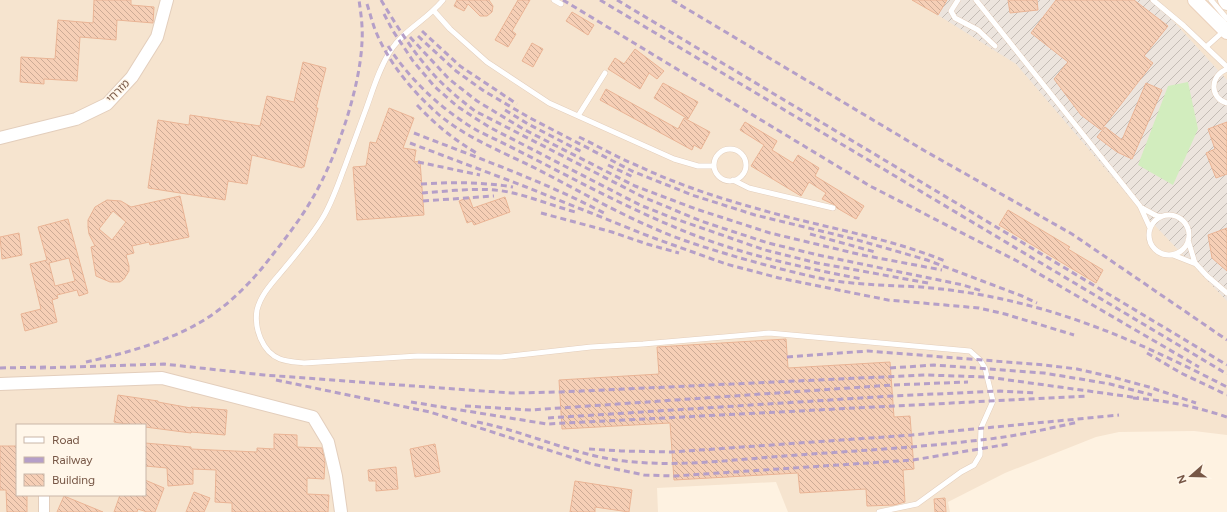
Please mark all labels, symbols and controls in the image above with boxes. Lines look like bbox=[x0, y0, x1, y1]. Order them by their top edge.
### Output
street label: מזרחי bbox=[104, 77, 132, 105]
legend bbox=[16, 424, 146, 496]
text: Road bbox=[52, 433, 80, 447]
text: Railway bbox=[52, 453, 93, 467]
north arrow bbox=[1171, 456, 1211, 496]
text: Building bbox=[52, 473, 95, 487]
text: N bbox=[1175, 473, 1190, 485]

